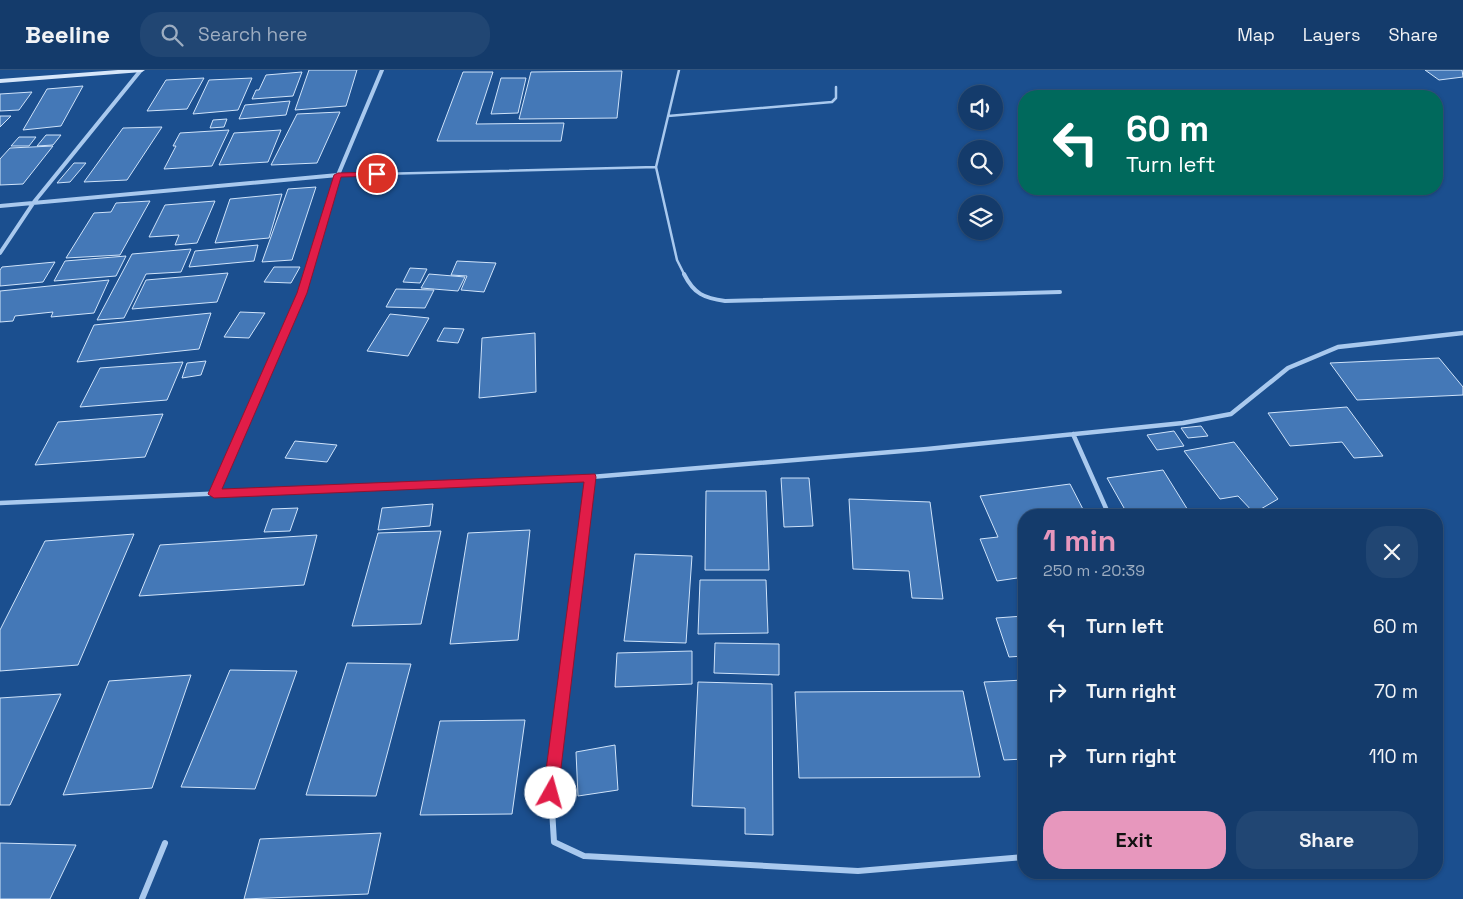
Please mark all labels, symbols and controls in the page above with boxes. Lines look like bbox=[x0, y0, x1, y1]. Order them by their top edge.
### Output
search box bbox=[140, 12, 490, 57]
text: Beeline bbox=[25, 19, 110, 50]
icon: search bbox=[158, 21, 186, 49]
text: Search here bbox=[198, 22, 308, 47]
text: Map bbox=[1237, 23, 1275, 46]
text: Layers bbox=[1303, 23, 1360, 46]
text: Share bbox=[1388, 23, 1438, 46]
map controls bbox=[958, 85, 1003, 240]
button: sound bbox=[958, 85, 1003, 130]
text: 60 m bbox=[1126, 107, 1209, 151]
icon: left bbox=[1043, 110, 1108, 175]
button: search bbox=[958, 140, 1003, 185]
text: Turn left bbox=[1126, 150, 1216, 178]
pin bbox=[356, 153, 398, 195]
icon: arrive bbox=[363, 160, 391, 188]
button: layers bbox=[958, 195, 1003, 240]
text: 1 min bbox=[1043, 521, 1116, 560]
button: close bbox=[1366, 526, 1418, 578]
text: 250 m · 20:39 bbox=[1043, 560, 1145, 581]
icon: left bbox=[1043, 613, 1071, 641]
text: Turn left bbox=[1086, 614, 1164, 639]
text: 60 m bbox=[1373, 614, 1418, 639]
icon: right bbox=[1043, 678, 1071, 706]
text: Turn right bbox=[1086, 679, 1176, 704]
text: 70 m bbox=[1374, 679, 1418, 704]
icon: right bbox=[1043, 743, 1071, 771]
text: Turn right bbox=[1086, 744, 1176, 769]
text: 110 m bbox=[1369, 744, 1418, 769]
position arrow bbox=[524, 766, 576, 818]
button: Exit bbox=[1043, 811, 1226, 869]
button: Share bbox=[1236, 811, 1418, 869]

